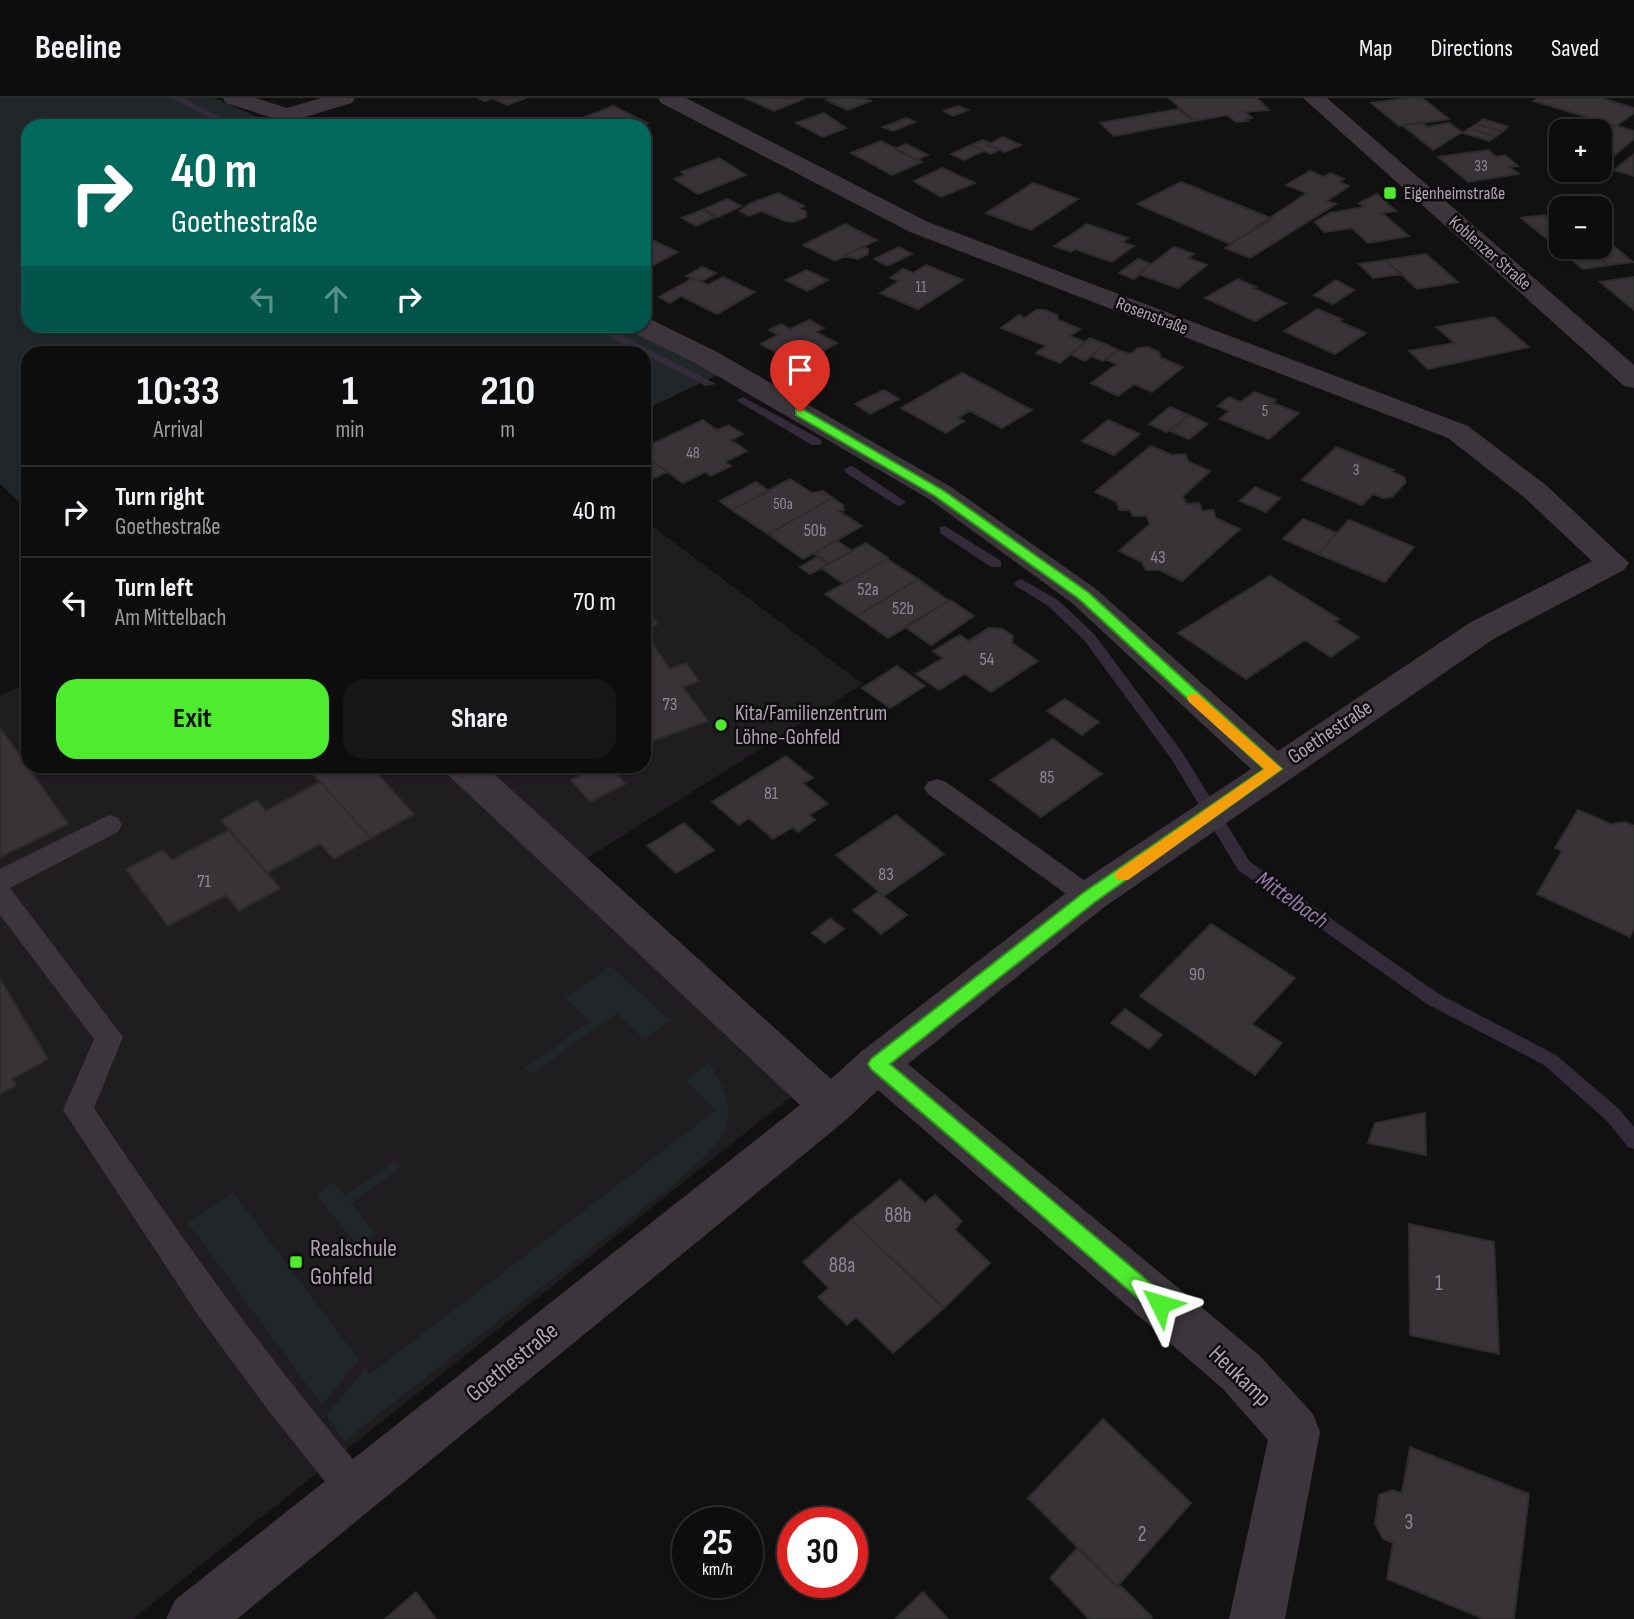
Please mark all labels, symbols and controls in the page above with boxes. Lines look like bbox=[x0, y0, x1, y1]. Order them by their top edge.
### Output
text: Beeline bbox=[35, 28, 122, 68]
text: Map bbox=[1359, 34, 1392, 63]
text: Directions bbox=[1430, 34, 1513, 63]
text: Saved bbox=[1551, 34, 1599, 63]
map controls bbox=[1549, 119, 1612, 259]
button: + bbox=[1549, 119, 1612, 182]
text: 40 m bbox=[171, 143, 257, 202]
icon: right bbox=[56, 147, 147, 238]
house number: 33 bbox=[1474, 157, 1488, 176]
place label: Eigenheimstraße bbox=[1404, 183, 1505, 204]
marker: Eigenheimstraße bbox=[1382, 185, 1398, 201]
button: − bbox=[1549, 196, 1612, 259]
text: Goethestraße bbox=[171, 203, 318, 242]
street label: Koblenzer Straße bbox=[1444, 212, 1536, 294]
house number: 11 bbox=[915, 278, 927, 297]
icon: left bbox=[244, 280, 282, 318]
icon: ahead bbox=[317, 280, 355, 318]
icon: right bbox=[390, 280, 428, 318]
street label: Rosenstraße bbox=[1113, 293, 1191, 339]
pin bbox=[770, 340, 830, 412]
icon: arrive bbox=[781, 351, 819, 389]
text: 10:33 bbox=[137, 366, 220, 417]
text: 1 bbox=[342, 366, 358, 417]
text: 210 bbox=[480, 366, 535, 417]
house number: 5 bbox=[1262, 402, 1268, 421]
text: Arrival bbox=[154, 416, 203, 444]
text: min bbox=[336, 416, 364, 444]
text: m bbox=[500, 416, 515, 444]
house number: 48 bbox=[686, 444, 700, 463]
house number: 3 bbox=[1353, 461, 1359, 480]
text: Turn right bbox=[115, 482, 204, 513]
icon: right bbox=[56, 493, 94, 531]
house number: 50a bbox=[773, 495, 793, 514]
text: 40 m bbox=[573, 496, 616, 527]
text: Goethestraße bbox=[115, 513, 221, 541]
house number: 50b bbox=[804, 520, 826, 541]
house number: 43 bbox=[1150, 547, 1166, 568]
text: Turn left bbox=[115, 573, 193, 604]
house number: 52a bbox=[857, 579, 879, 600]
icon: left bbox=[56, 584, 94, 622]
text: 70 m bbox=[573, 587, 616, 618]
house number: 52b bbox=[892, 598, 914, 619]
text: Am Mittelbach bbox=[115, 604, 226, 632]
house number: 54 bbox=[980, 649, 995, 670]
button: Exit bbox=[56, 679, 329, 759]
button: Share bbox=[343, 679, 616, 759]
house number: 73 bbox=[663, 694, 677, 715]
street label: Goethestraße bbox=[1283, 695, 1377, 769]
place label: Kita/Familienzentrum Löhne-Gohfeld bbox=[735, 701, 887, 750]
marker: Kita/Familienzentrum Löhne-Gohfeld bbox=[713, 717, 729, 733]
house number: 85 bbox=[1039, 767, 1055, 788]
house number: 81 bbox=[764, 783, 779, 804]
house number: 83 bbox=[878, 864, 894, 885]
water label: Mittelbach bbox=[1251, 865, 1334, 935]
house number: 71 bbox=[197, 871, 211, 892]
house number: 90 bbox=[1189, 964, 1205, 985]
house number: 88b bbox=[884, 1203, 912, 1228]
place label: Realschule Gohfeld bbox=[310, 1234, 397, 1291]
house number: 88a bbox=[829, 1253, 855, 1278]
marker: Realschule Gohfeld bbox=[288, 1254, 304, 1270]
position arrow bbox=[1123, 1267, 1197, 1341]
house number: 1 bbox=[1435, 1271, 1443, 1296]
street label: Goethestraße bbox=[460, 1316, 564, 1408]
street label: Heukamp bbox=[1203, 1339, 1277, 1413]
speed limit sign: 30 bbox=[777, 1507, 868, 1598]
house number: 3 bbox=[1405, 1510, 1413, 1535]
text: 25 bbox=[702, 1522, 733, 1565]
house number: 2 bbox=[1138, 1522, 1146, 1547]
text: km/h bbox=[702, 1559, 733, 1580]

